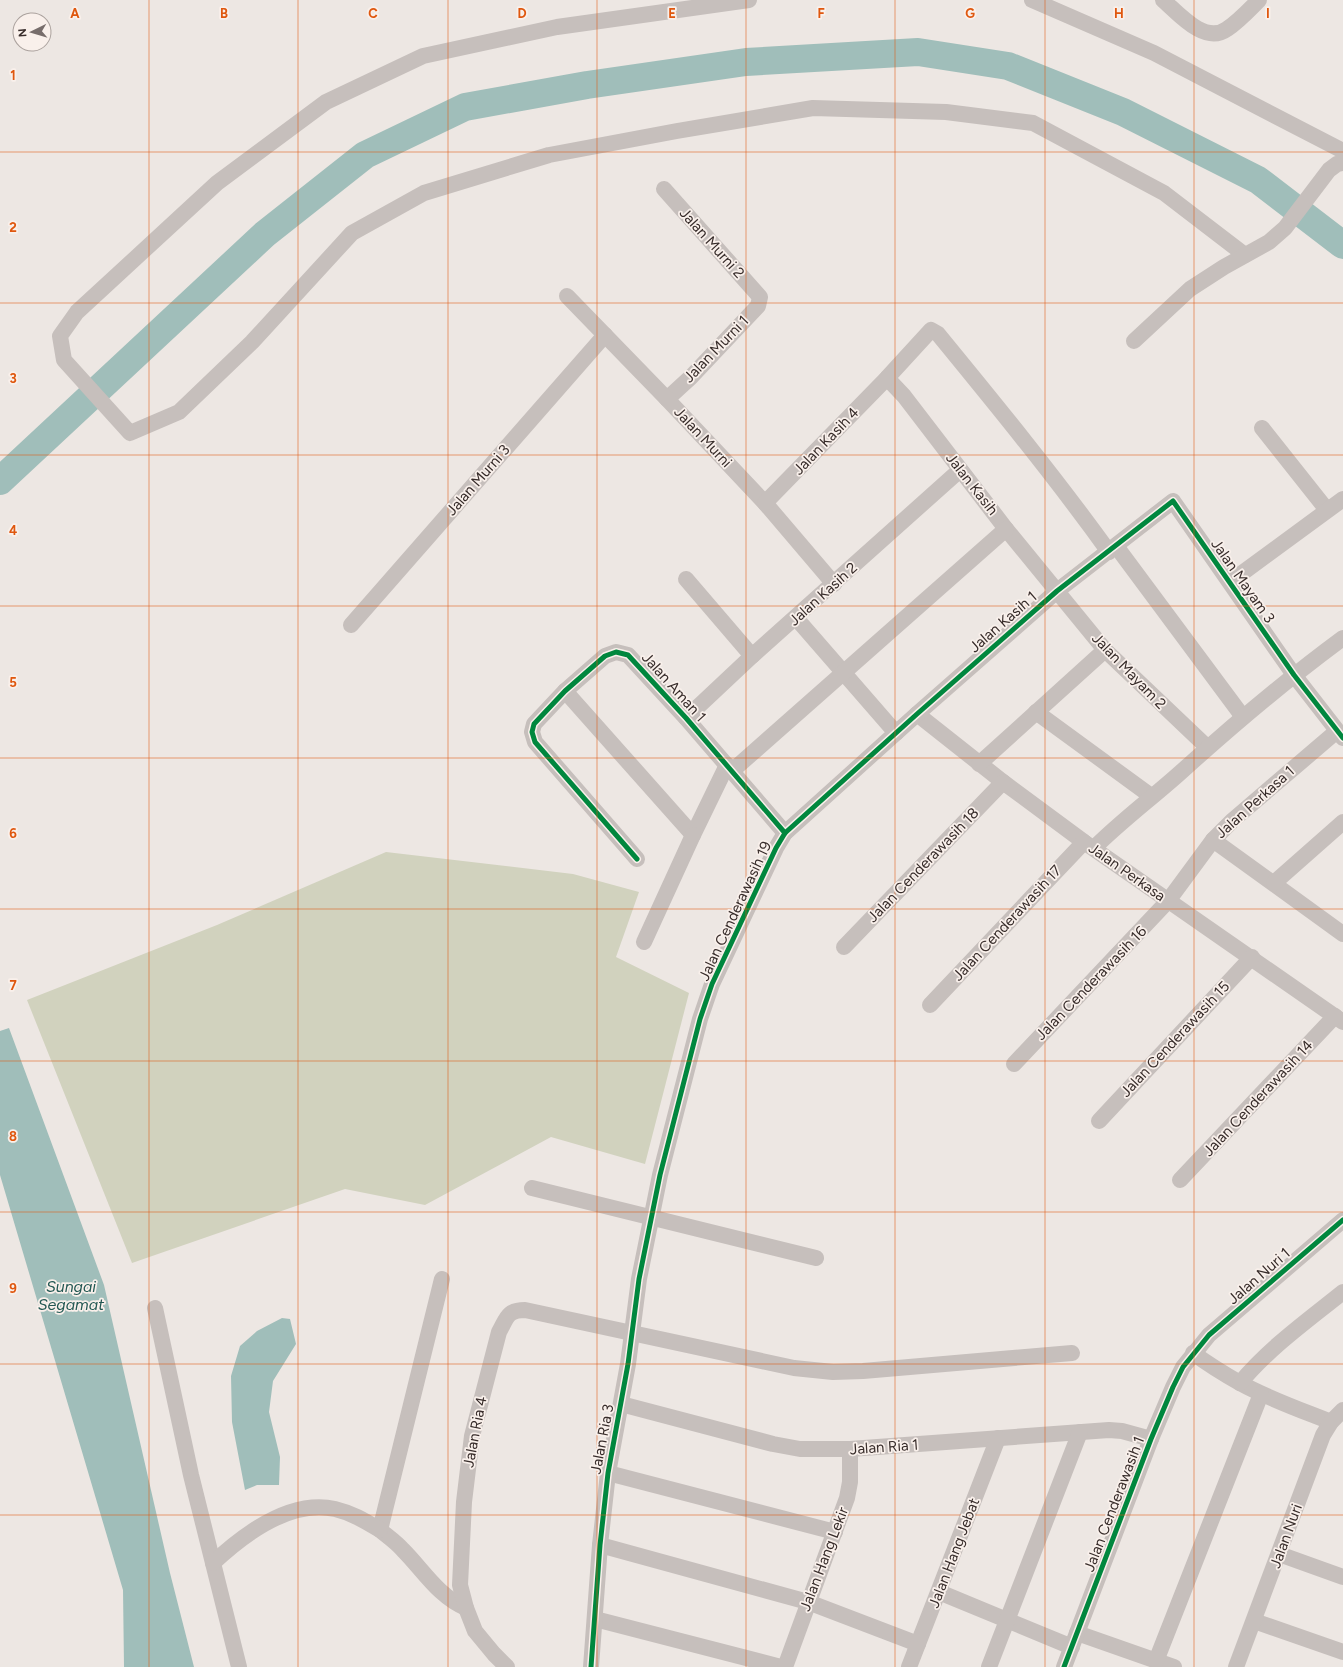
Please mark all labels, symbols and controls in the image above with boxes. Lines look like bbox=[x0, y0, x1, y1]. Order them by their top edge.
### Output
text: A bbox=[70, 6, 80, 21]
text: B bbox=[220, 6, 228, 21]
text: C bbox=[368, 6, 378, 21]
text: D bbox=[517, 6, 527, 21]
text: E bbox=[668, 6, 676, 21]
text: F bbox=[817, 6, 825, 21]
text: G bbox=[965, 6, 975, 21]
text: H bbox=[1114, 6, 1124, 21]
text: I bbox=[1266, 6, 1270, 21]
north arrow bbox=[12, 12, 52, 52]
text: N bbox=[16, 28, 29, 38]
text: 1 bbox=[10, 68, 16, 83]
street label: Jalan Murni 2 bbox=[676, 204, 748, 282]
text: 2 bbox=[9, 220, 17, 235]
street label: Jalan Murni 1 bbox=[680, 312, 752, 386]
text: 3 bbox=[9, 371, 17, 386]
street label: Jalan Murni bbox=[670, 403, 736, 471]
street label: Jalan Kasih 4 bbox=[789, 403, 863, 479]
street label: Jalan Murni 3 bbox=[442, 441, 514, 519]
street label: Jalan Kasih bbox=[942, 449, 1002, 519]
text: 4 bbox=[9, 523, 17, 538]
street label: Jalan Mayam 3 bbox=[1207, 535, 1279, 627]
street label: Jalan Kasih 2 bbox=[785, 559, 861, 629]
street label: Jalan Kasih 1 bbox=[965, 588, 1041, 656]
street label: Jalan Mayam 2 bbox=[1088, 629, 1170, 713]
street label: Jalan Aman 1 bbox=[638, 649, 710, 725]
text: 5 bbox=[9, 675, 17, 690]
street label: Jalan Perkasa 1 bbox=[1212, 762, 1298, 842]
street label: Jalan Cenderawasih 18 bbox=[864, 804, 982, 926]
text: 6 bbox=[9, 826, 17, 841]
street label: Jalan Cenderawasih 19 bbox=[695, 838, 775, 984]
street label: Jalan Perkasa bbox=[1085, 839, 1169, 905]
street label: Jalan Cenderawasih 17 bbox=[949, 861, 1065, 985]
street label: Jalan Cenderawasih 16 bbox=[1032, 922, 1151, 1044]
street label: Jalan Cenderawasih 15 bbox=[1117, 977, 1233, 1101]
text: 7 bbox=[9, 978, 17, 993]
street label: Jalan Cenderawasih 14 bbox=[1199, 1036, 1317, 1160]
text: 8 bbox=[9, 1129, 17, 1144]
street label: Jalan Nuri 1 bbox=[1224, 1244, 1294, 1308]
water label: Sungai Segamat bbox=[38, 1277, 105, 1314]
text: 9 bbox=[9, 1281, 17, 1296]
street label: Jalan Ria 4 bbox=[459, 1395, 491, 1469]
street label: Jalan Ria 3 bbox=[586, 1403, 618, 1475]
street label: Jalan Cenderawasih 1 bbox=[1080, 1434, 1148, 1574]
street label: Jalan Ria 1 bbox=[849, 1436, 919, 1458]
street label: Jalan Hang Jebat bbox=[925, 1495, 983, 1610]
street label: Jalan Nuri bbox=[1266, 1501, 1306, 1571]
street label: Jalan Hang Lekir bbox=[796, 1504, 852, 1614]

